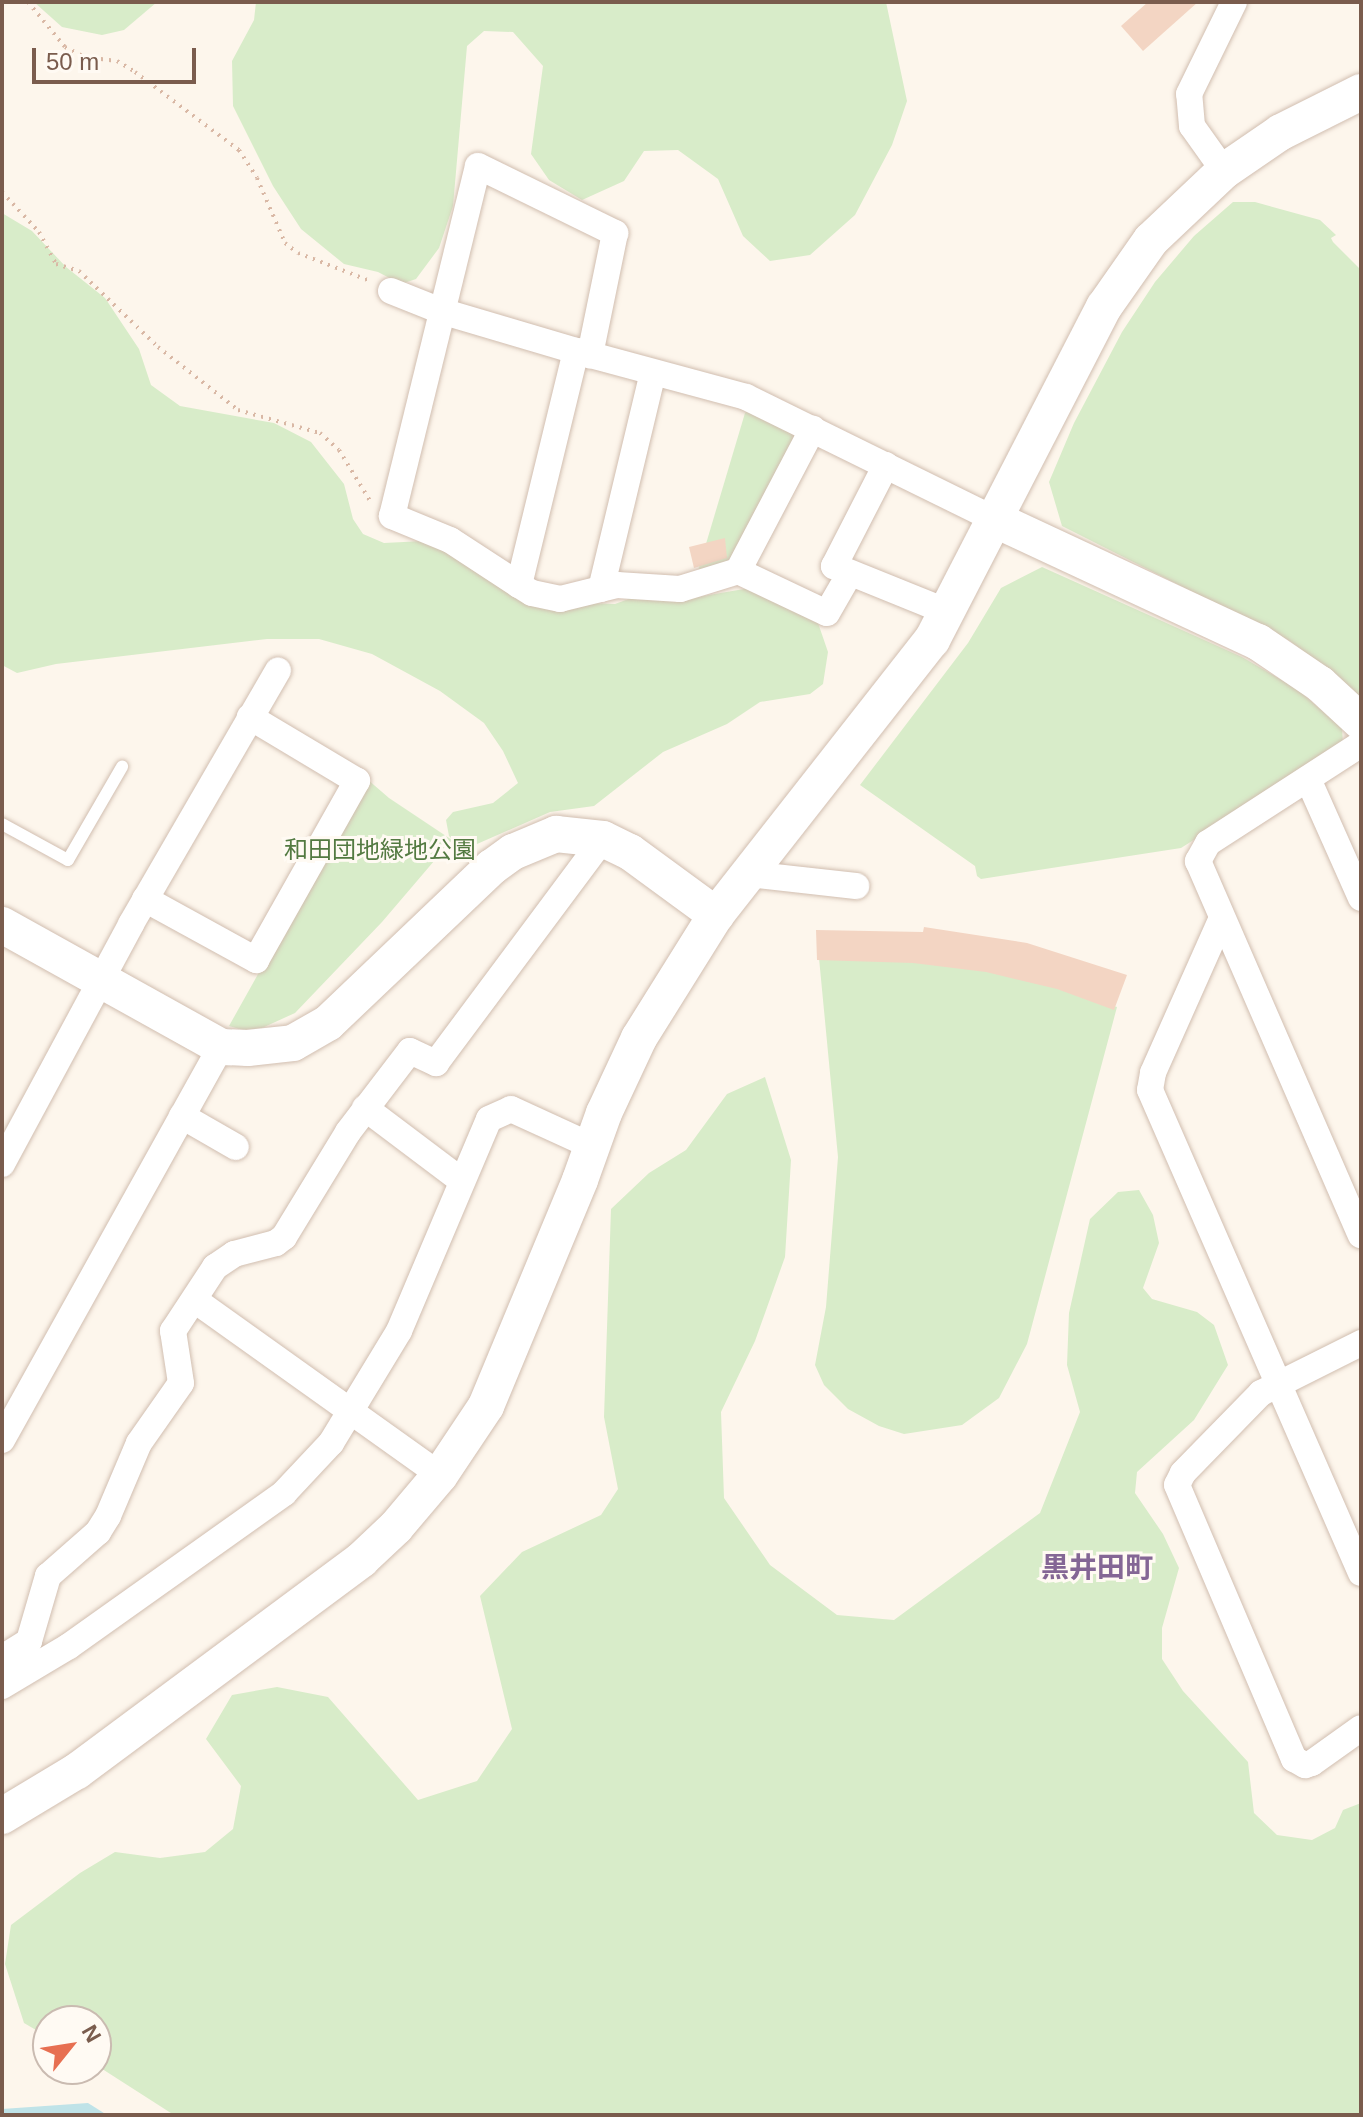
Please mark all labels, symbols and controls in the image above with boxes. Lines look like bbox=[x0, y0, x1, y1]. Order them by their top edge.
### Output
scale bar bbox=[36, 32, 200, 82]
text: 50 m bbox=[46, 48, 99, 75]
park label: 和田団地緑地公園 bbox=[284, 836, 476, 864]
district label: 黒井田町 bbox=[1041, 1551, 1153, 1585]
north arrow bbox=[32, 2005, 112, 2085]
text: N bbox=[77, 2021, 106, 2047]

